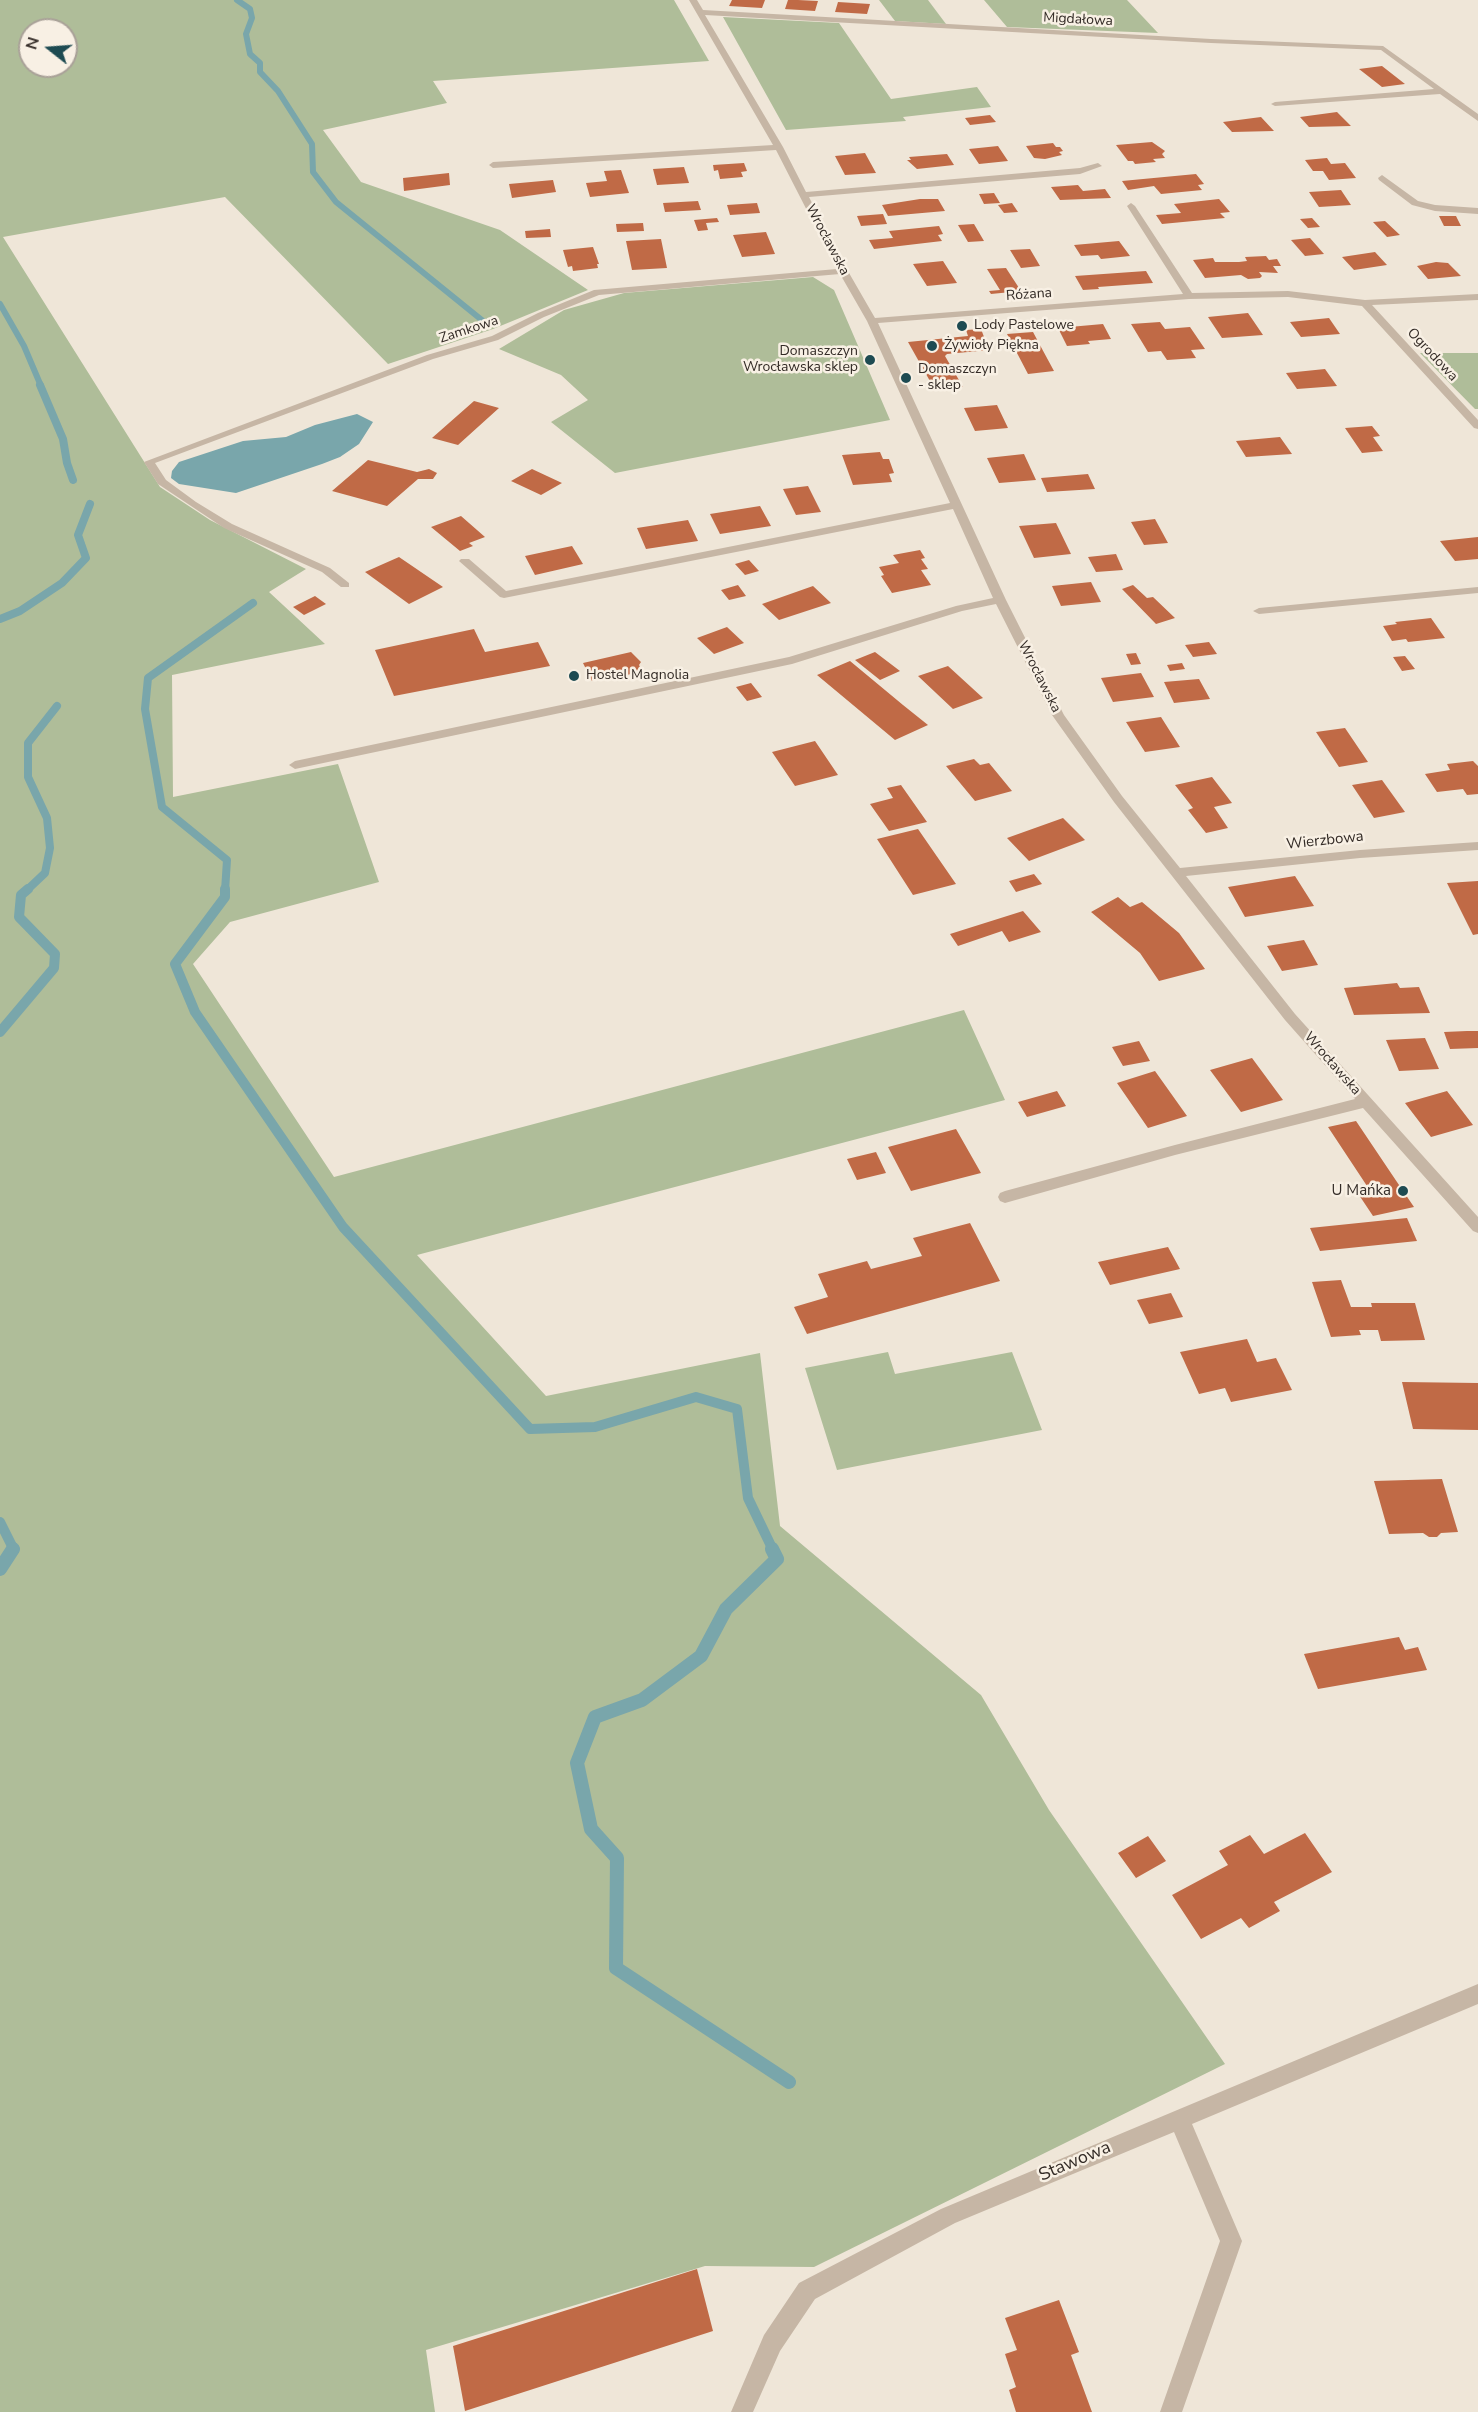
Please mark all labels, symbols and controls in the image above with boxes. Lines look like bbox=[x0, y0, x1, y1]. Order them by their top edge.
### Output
street label: Migdałowa bbox=[1043, 10, 1113, 30]
north arrow bbox=[18, 18, 78, 78]
text: N bbox=[20, 34, 45, 52]
street label: Wrocławska bbox=[801, 202, 853, 278]
street label: Różana bbox=[1005, 285, 1053, 305]
street label: Zamkowa bbox=[437, 313, 501, 347]
place label: Lody Pastelowe bbox=[974, 318, 1074, 334]
marker: Lody Pastelowe bbox=[955, 319, 969, 333]
street label: Ogrodowa bbox=[1403, 325, 1461, 385]
place label: Żywioły Piękna bbox=[944, 338, 1039, 354]
marker: Żywioły Piękna bbox=[925, 339, 939, 353]
place label: Domaszczyn Wrocławska sklep bbox=[743, 344, 858, 376]
marker: Domaszczyn Wrocławska sklep bbox=[863, 353, 877, 367]
place label: Domaszczyn - sklep bbox=[918, 362, 997, 394]
marker: Domaszczyn - sklep bbox=[899, 371, 913, 385]
street label: Wrocławska bbox=[1014, 638, 1064, 716]
place label: Hostel Magnolia bbox=[586, 668, 689, 684]
marker: Hostel Magnolia bbox=[567, 669, 581, 683]
street label: Wierzbowa bbox=[1285, 828, 1365, 854]
street label: Wrocławska bbox=[1300, 1029, 1364, 1099]
place label: U Mańka bbox=[1332, 1182, 1391, 1200]
marker: U Mańka bbox=[1396, 1184, 1410, 1198]
street label: Stawowa bbox=[1036, 2137, 1114, 2187]

